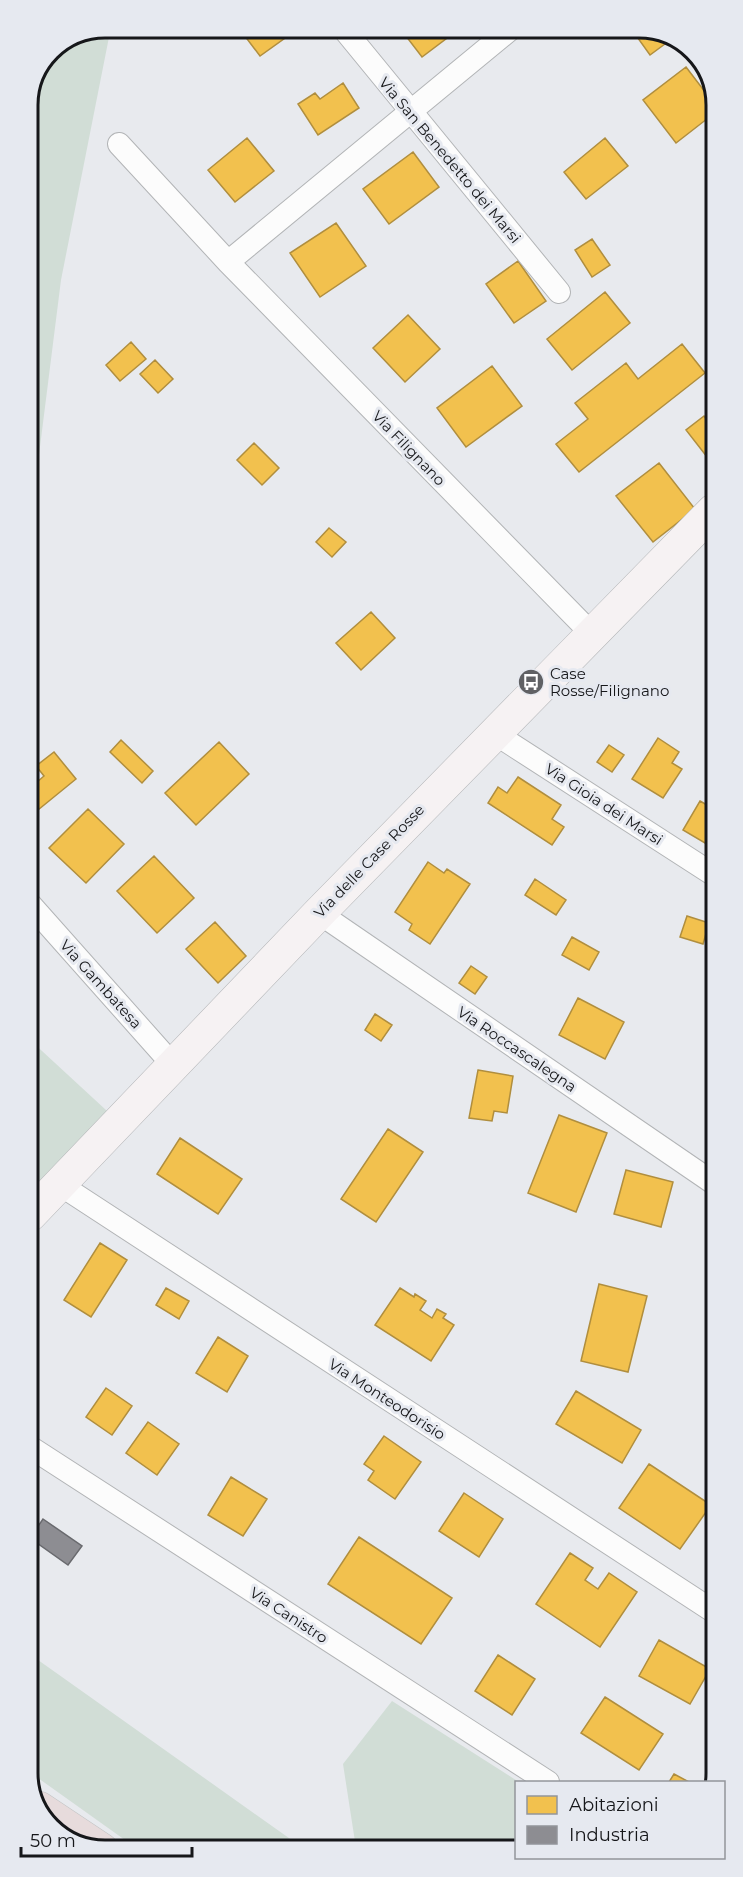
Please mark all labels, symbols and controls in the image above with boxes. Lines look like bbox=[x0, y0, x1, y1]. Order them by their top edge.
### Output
street label: Via San Benedetto dei Marsi bbox=[375, 73, 525, 247]
street label: Via Filignano bbox=[368, 406, 450, 490]
place label: Case Rosse/Filignano bbox=[550, 664, 669, 700]
bus stop icon: Case Rosse/Filignano bbox=[516, 667, 546, 697]
street label: Via Gioia dei Marsi bbox=[542, 759, 666, 849]
street label: Via delle Case Rosse bbox=[310, 800, 428, 922]
street label: Via Gambatesa bbox=[56, 936, 146, 1032]
street label: Via Roccascalegna bbox=[454, 1002, 580, 1096]
street label: Via Monteodorisio bbox=[325, 1354, 449, 1444]
street label: Via Canistro bbox=[246, 1583, 332, 1647]
legend bbox=[515, 1781, 725, 1859]
text: Abitazioni bbox=[569, 1794, 659, 1816]
scale bar bbox=[21, 1820, 192, 1858]
text: Industria bbox=[569, 1824, 650, 1846]
text: 50 m bbox=[30, 1830, 76, 1852]

